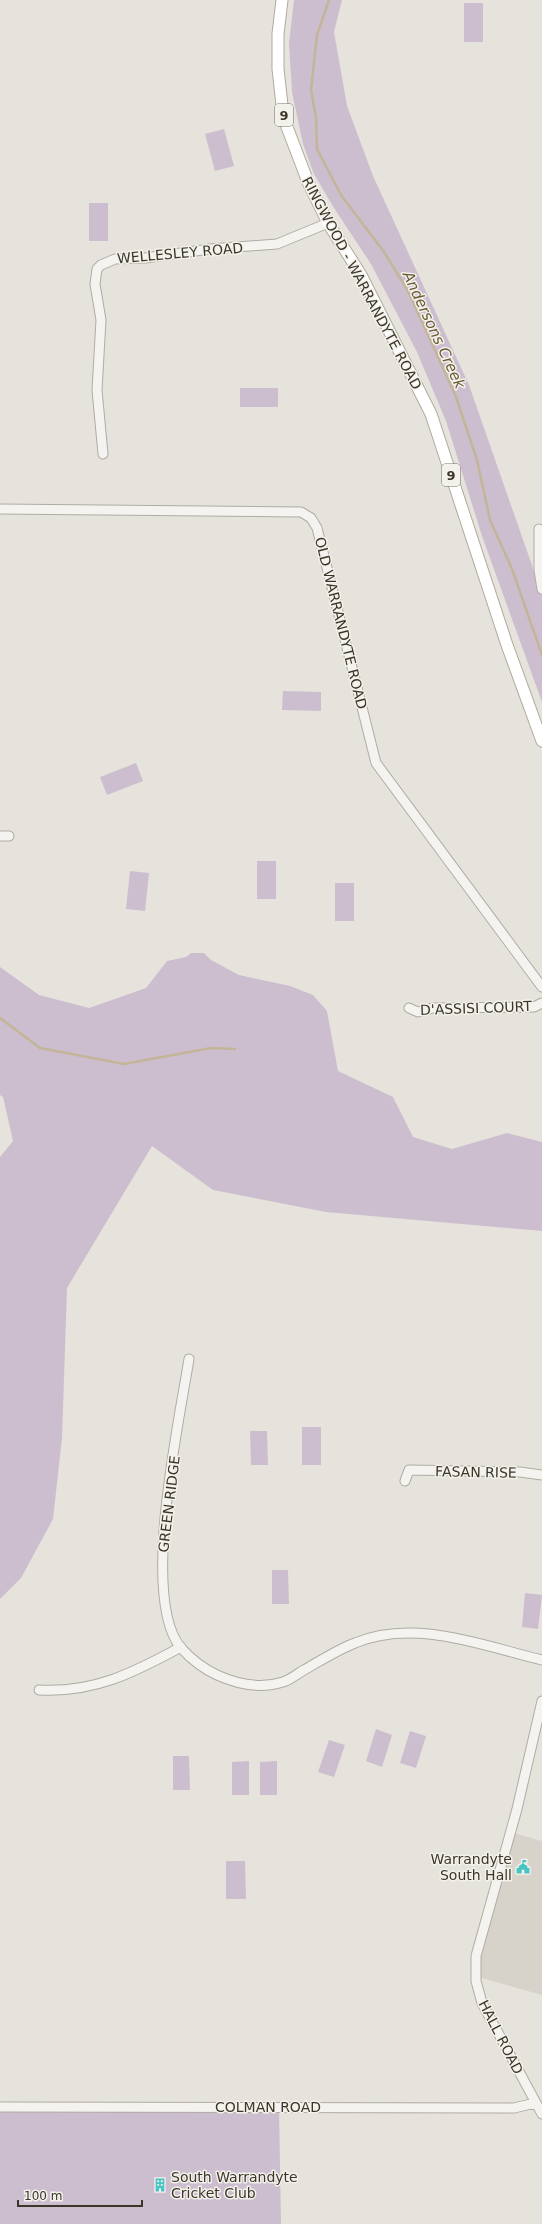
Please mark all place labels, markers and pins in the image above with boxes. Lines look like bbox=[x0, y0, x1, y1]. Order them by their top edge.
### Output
place label: Warrandyte South Hall bbox=[430, 1851, 512, 1883]
public building icon: Warrandyte South Hall bbox=[515, 1859, 531, 1875]
place label: South Warrandyte Cricket Club bbox=[171, 2169, 298, 2201]
building icon: South Warrandyte Cricket Club bbox=[152, 2177, 168, 2193]

